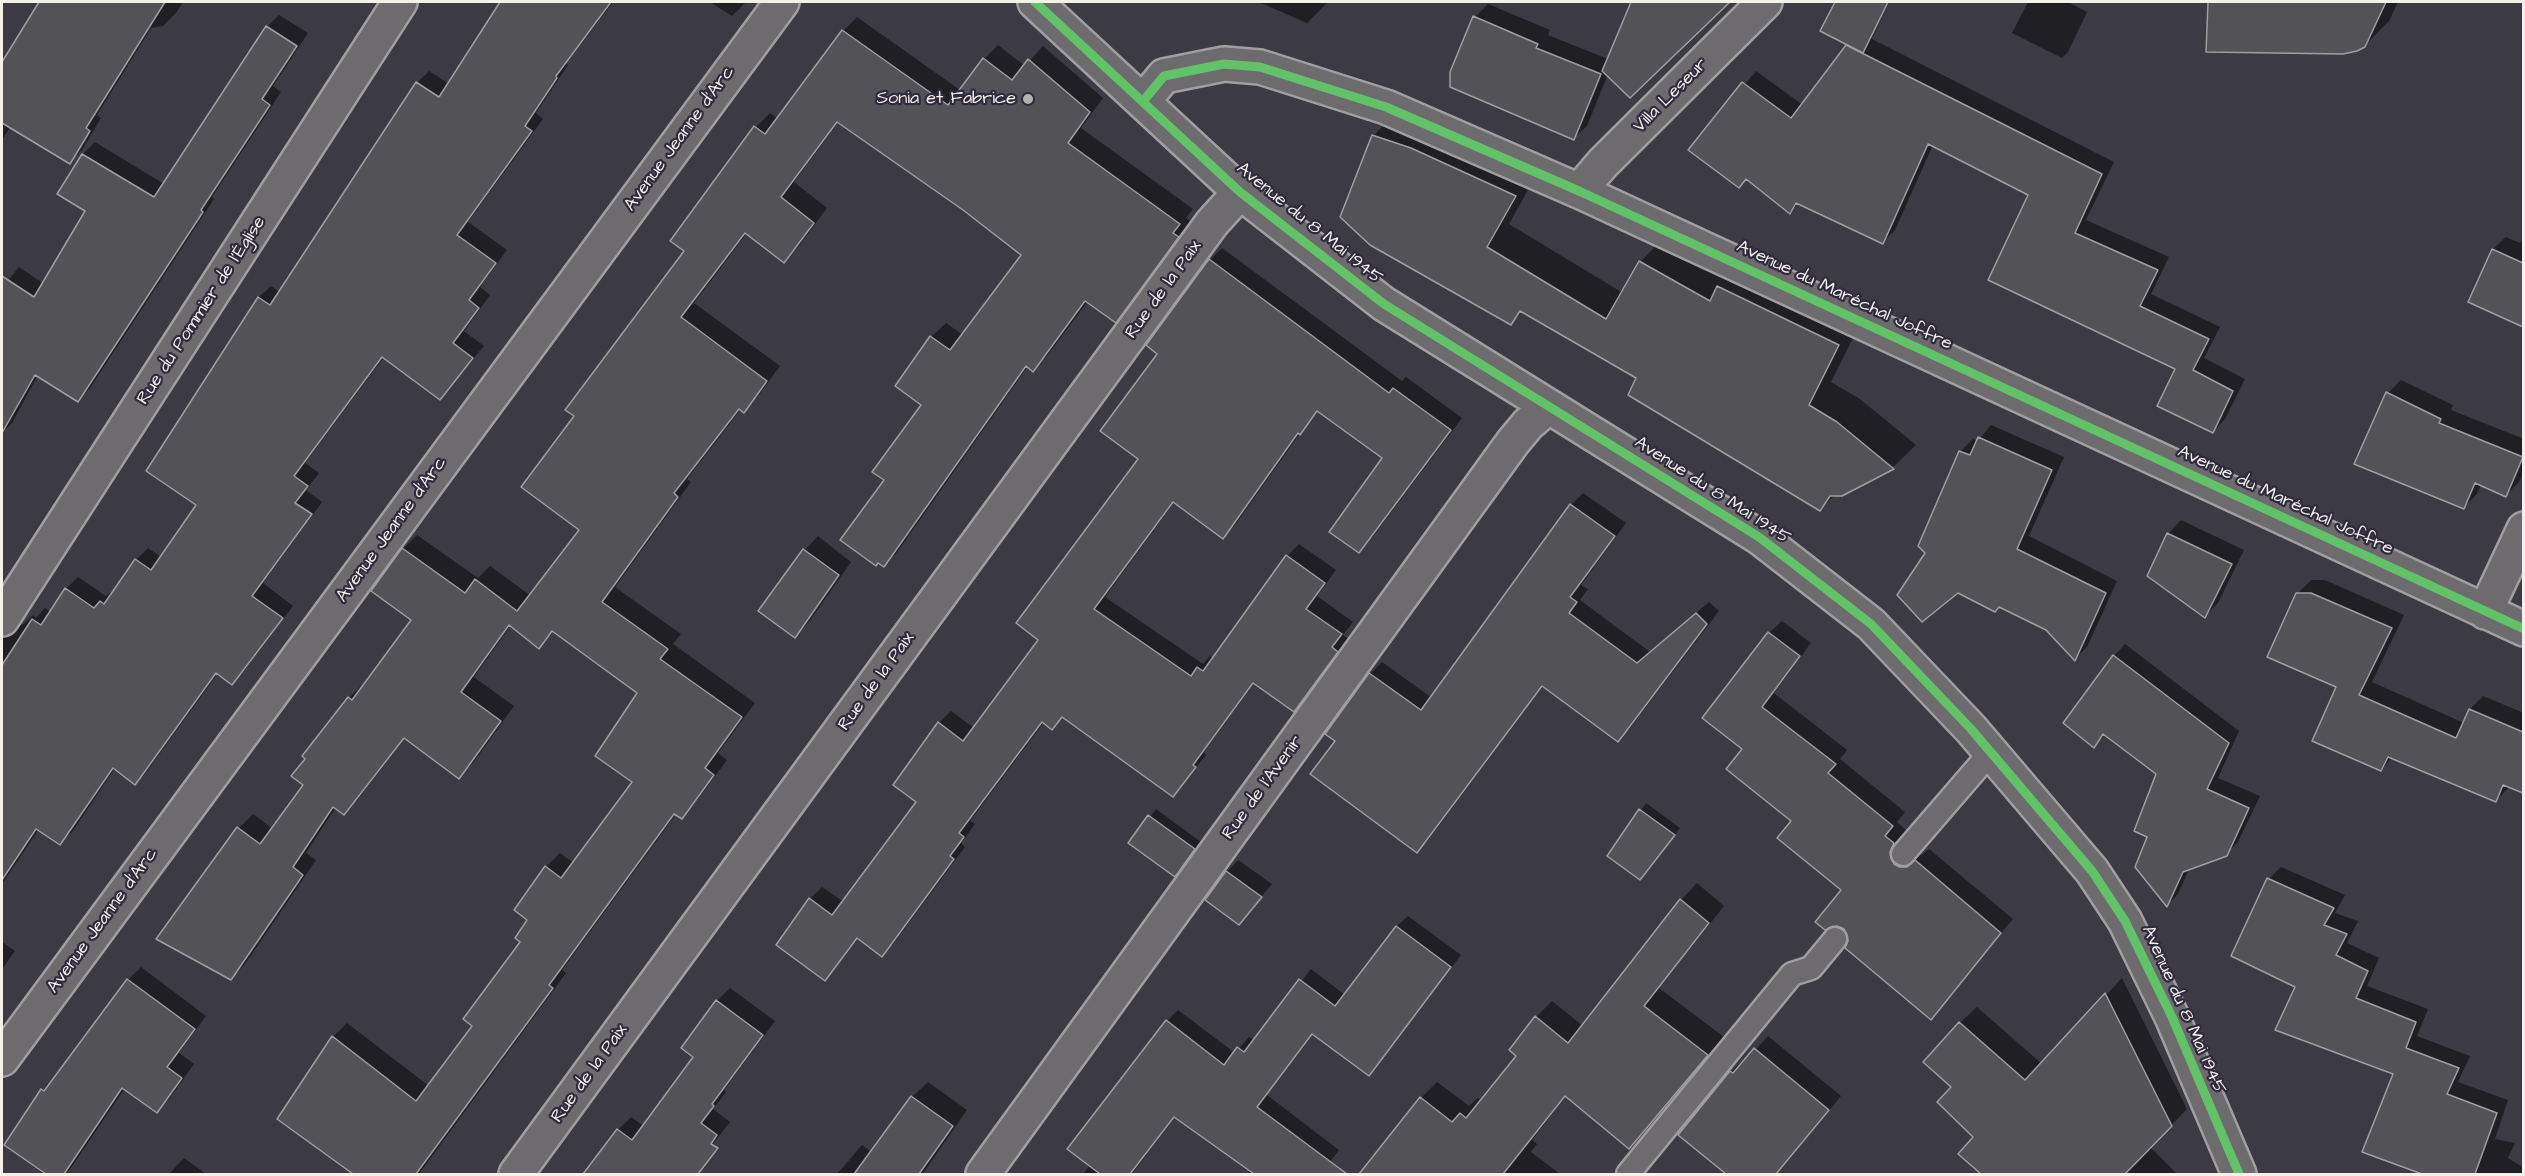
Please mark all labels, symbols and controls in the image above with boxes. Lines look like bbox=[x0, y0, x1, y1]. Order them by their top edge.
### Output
street label: Villa Leseur bbox=[1629, 54, 1713, 138]
street label: Avenue Jeanne d'Arc bbox=[620, 62, 740, 216]
place label: Sonia et Fabrice bbox=[876, 88, 1016, 110]
marker: Sonia et Fabrice bbox=[1021, 92, 1035, 106]
street label: Avenue du 8 Mai 1945 bbox=[1232, 158, 1386, 290]
street label: Rue du Pommier de l'Église bbox=[133, 213, 271, 409]
street label: Rue de la Paix bbox=[1121, 237, 1207, 343]
street label: Avenue du Maréchal Joffre bbox=[1733, 237, 1955, 355]
street label: Avenue du 8 Mai 1945 bbox=[1630, 432, 1794, 550]
street label: Avenue du Maréchal Joffre bbox=[2174, 442, 2396, 560]
street label: Avenue Jeanne d'Arc bbox=[332, 453, 452, 607]
street label: Rue de la Paix bbox=[834, 629, 920, 735]
street label: Rue de l'Avenir bbox=[1218, 732, 1308, 844]
street label: Avenue Jeanne d'Arc bbox=[43, 844, 163, 998]
street label: Avenue du 8 Mai 1945 bbox=[2136, 923, 2230, 1097]
street label: Rue de la Paix bbox=[547, 1021, 633, 1127]

